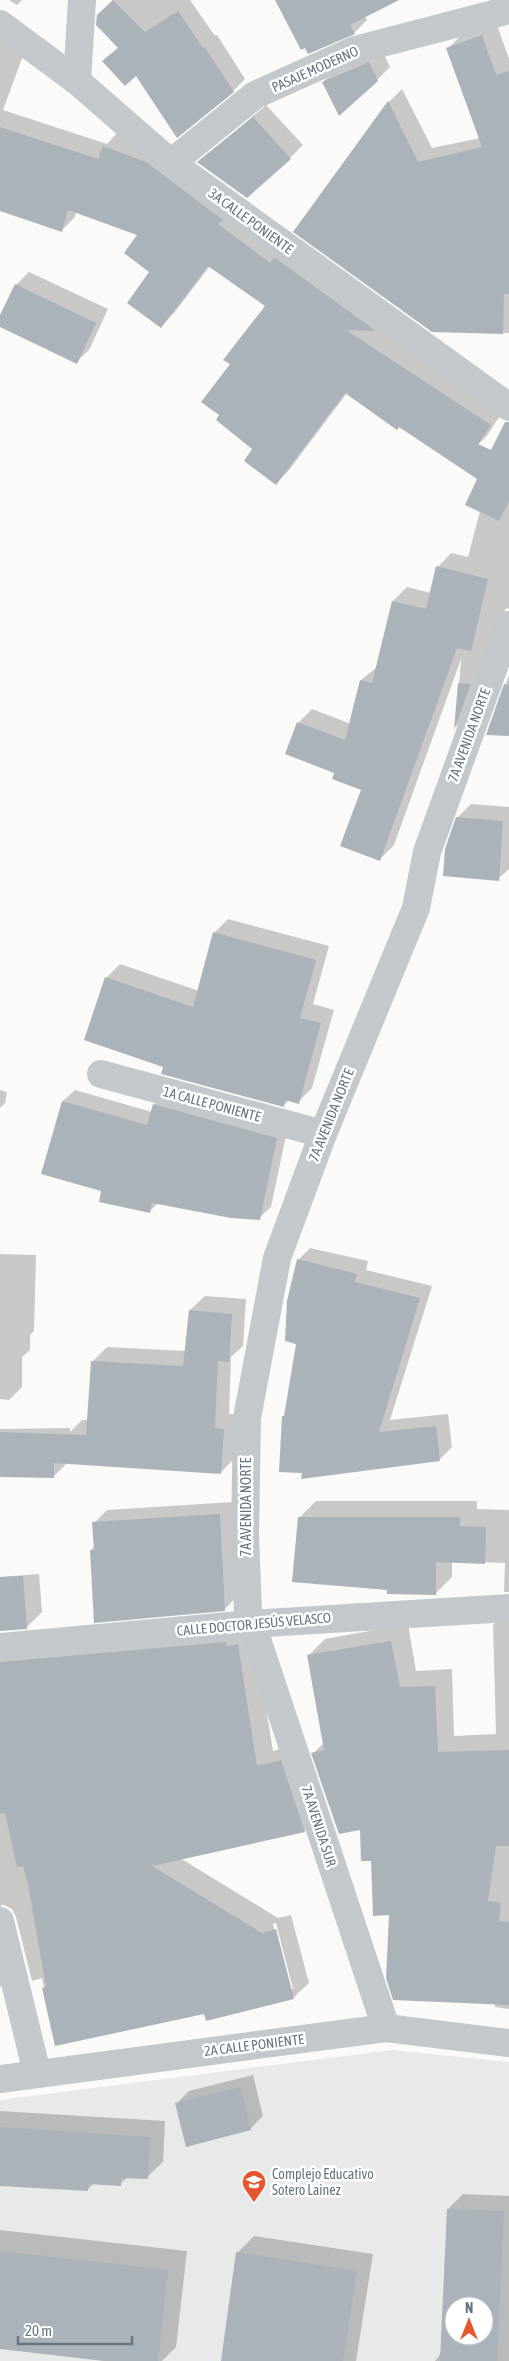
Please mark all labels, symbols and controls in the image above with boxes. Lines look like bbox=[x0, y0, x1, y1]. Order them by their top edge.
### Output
street label: PASAJE MODERNO bbox=[269, 43, 361, 95]
street label: 3A CALLE PONIENTE bbox=[206, 185, 296, 257]
street label: 7A AVENIDA NORTE bbox=[445, 686, 493, 784]
street label: 7A AVENIDA NORTE bbox=[305, 1066, 357, 1164]
street label: 1A CALLE PONIENTE bbox=[161, 1083, 263, 1125]
street label: 7A AVENIDA NORTE bbox=[238, 1458, 254, 1556]
street label: CALLE DOCTOR JESÚS VELASCO bbox=[176, 1609, 332, 1639]
street label: 7A AVENIDA SUR bbox=[298, 1783, 340, 1869]
street label: 2A CALLE PONIENTE bbox=[203, 2031, 305, 2059]
place label: Complejo Educativo Sotero Lainez bbox=[272, 2166, 374, 2198]
school or university icon: Complejo Educativo Sotero Lainez bbox=[241, 2169, 267, 2203]
north arrow bbox=[444, 2296, 494, 2346]
text: N bbox=[465, 2300, 473, 2316]
scale bar bbox=[18, 2314, 131, 2346]
text: 20 m bbox=[25, 2322, 52, 2339]

